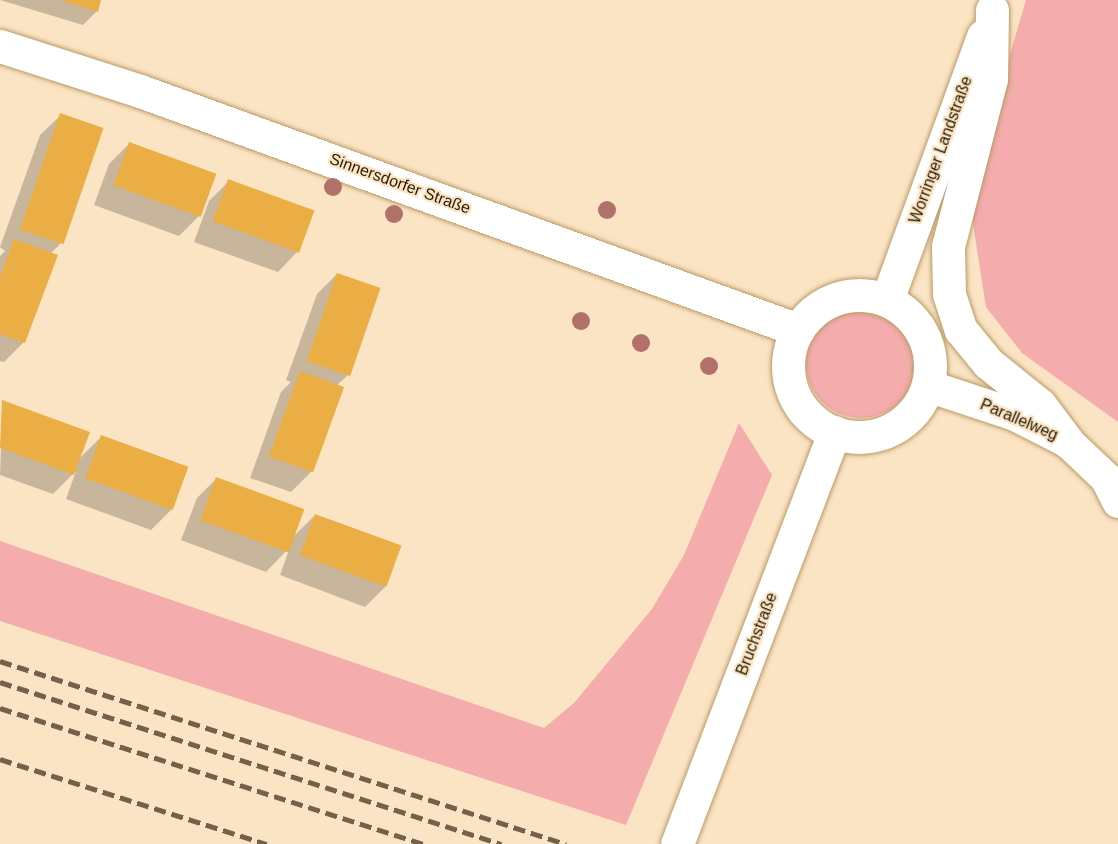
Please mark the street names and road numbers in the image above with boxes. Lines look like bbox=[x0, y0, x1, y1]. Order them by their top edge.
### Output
street label: Worringer Landstraße bbox=[905, 74, 977, 226]
street label: Sinnersdorfer Straße bbox=[327, 150, 473, 218]
street label: Parallelweg bbox=[977, 395, 1061, 445]
street label: Bruchstraße bbox=[732, 590, 782, 678]

